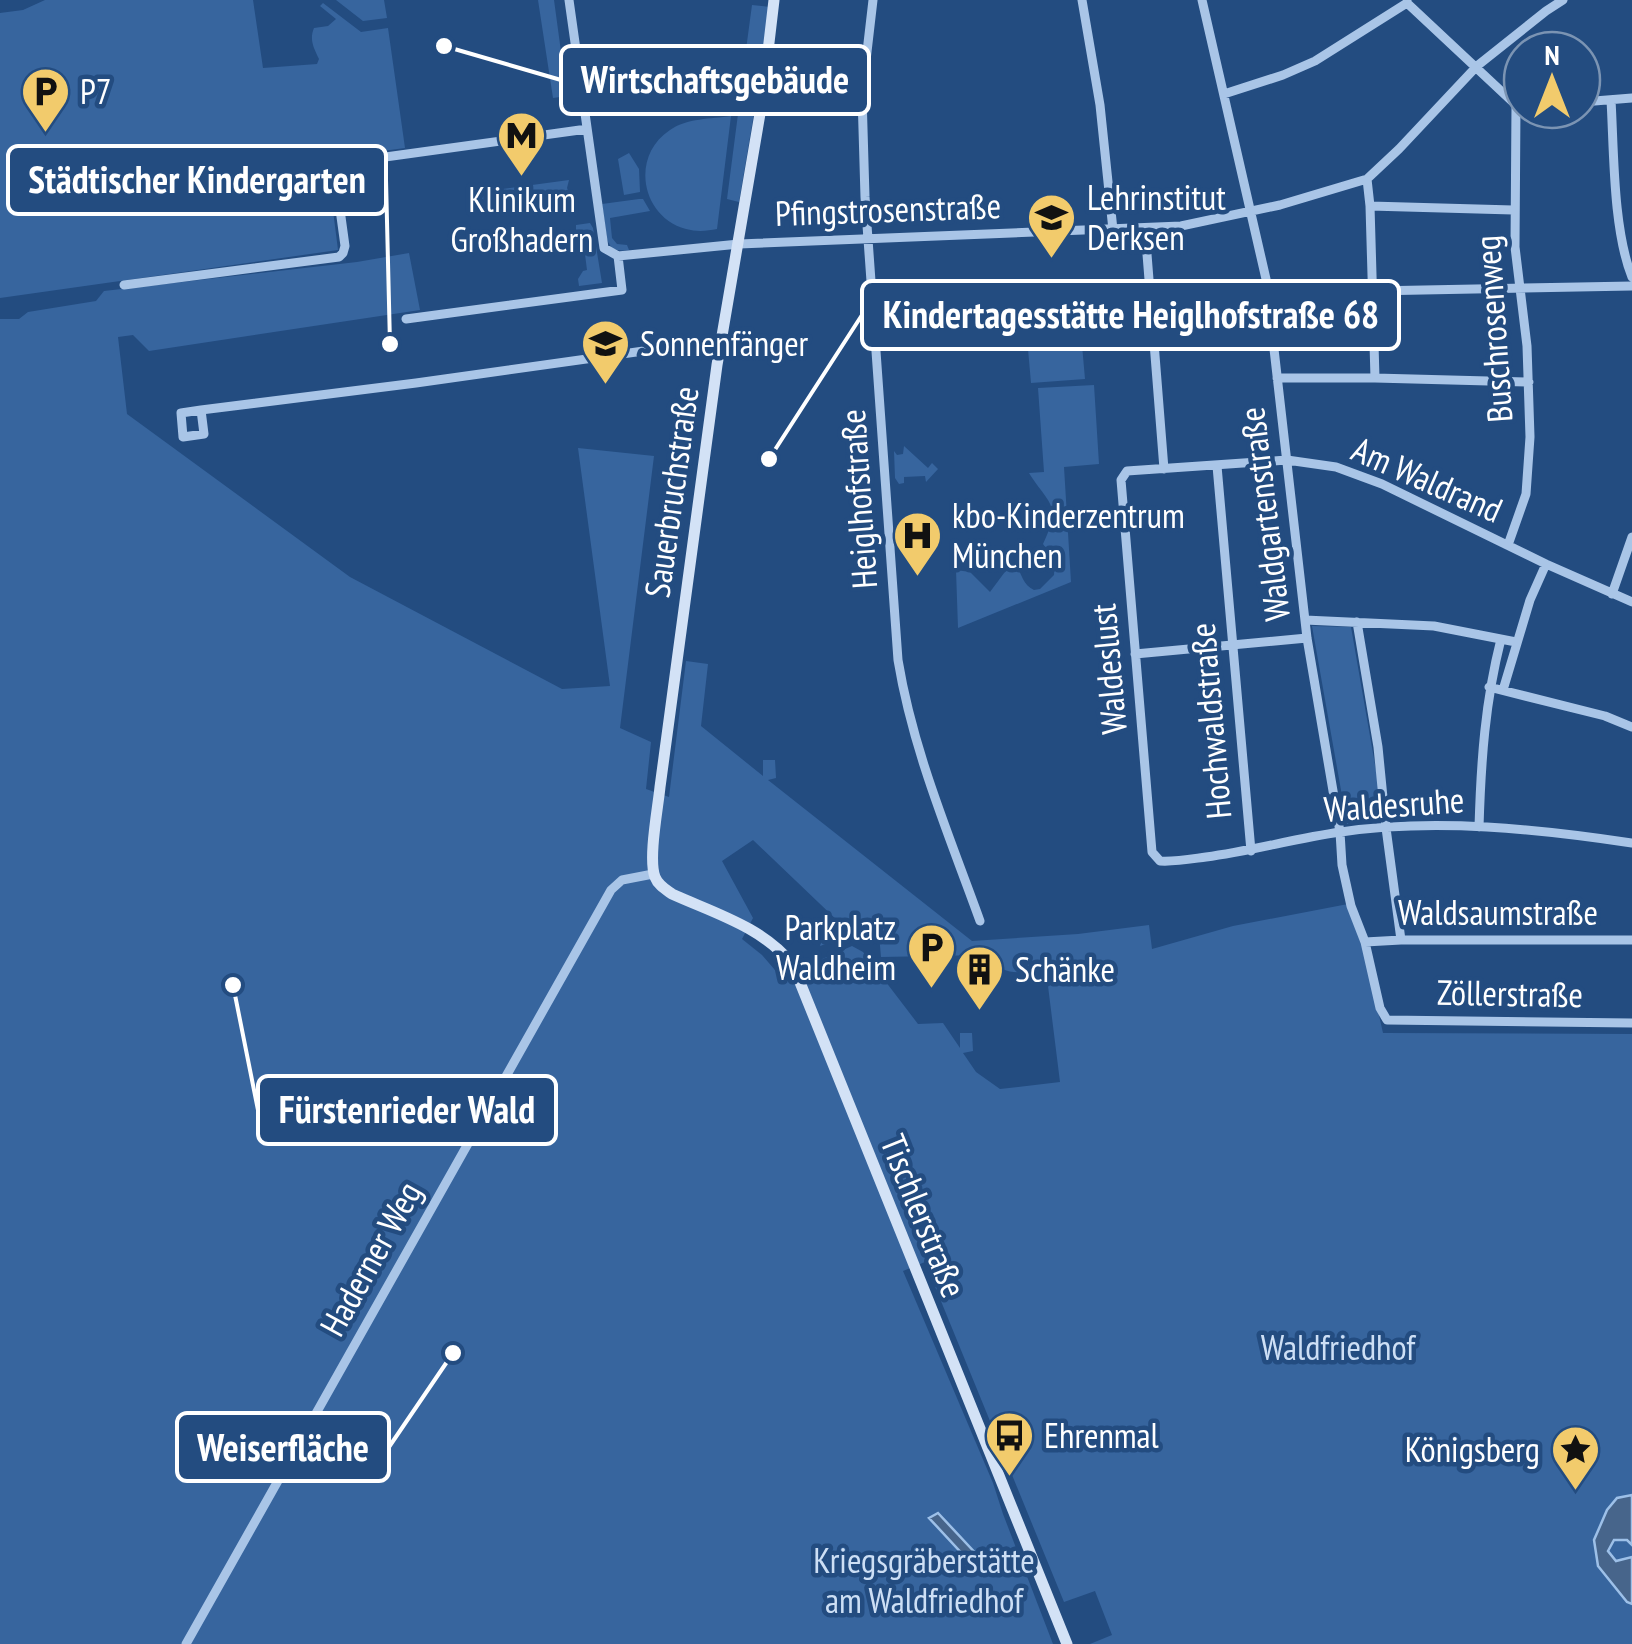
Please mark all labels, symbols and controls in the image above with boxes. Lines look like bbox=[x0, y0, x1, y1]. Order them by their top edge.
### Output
north arrow bbox=[1502, 30, 1602, 130]
text: N bbox=[1544, 36, 1560, 73]
callout: Wirtschaftsgebäude bbox=[561, 46, 869, 114]
text: Wirtschaftsgebäude bbox=[580, 54, 849, 103]
parking icon: P7 bbox=[19, 66, 71, 134]
place label: P7 bbox=[80, 68, 112, 114]
metro station icon: Klinikum Großhadern bbox=[496, 110, 548, 178]
callout: Städtischer Kindergarten bbox=[8, 146, 386, 214]
text: Städtischer Kindergarten bbox=[28, 154, 366, 203]
place label: Lehrinstitut Derksen bbox=[1087, 174, 1226, 260]
place label: Klinikum Großhadern bbox=[451, 176, 593, 262]
street label: Pfingstrosenstraße bbox=[774, 182, 1002, 236]
school or university icon: Lehrinstitut Derksen bbox=[1026, 192, 1078, 260]
street label: Buschrosenweg bbox=[1464, 234, 1522, 424]
callout: Kindertagesstätte Heiglhofstraße 68 bbox=[862, 281, 1399, 349]
text: Kindertagesstätte Heiglhofstraße 68 bbox=[883, 289, 1379, 338]
school or university icon: Sonnenfänger bbox=[579, 318, 631, 386]
place label: Sonnenfänger bbox=[640, 320, 809, 366]
street label: Sauerbruchstraße bbox=[633, 383, 709, 600]
street label: Waldgartenstraße bbox=[1228, 405, 1300, 624]
street label: Heiglhofstraße bbox=[829, 408, 887, 590]
street label: Am Waldrand bbox=[1345, 426, 1510, 533]
place label: kbo-Kinderzentrum München bbox=[952, 492, 1185, 578]
hospital icon: kbo-Kinderzentrum München bbox=[891, 510, 943, 578]
street label: Waldeslust bbox=[1079, 602, 1137, 736]
street label: Hochwaldstraße bbox=[1179, 621, 1241, 821]
street label: Waldesruhe bbox=[1322, 776, 1466, 832]
street label: Waldsaumstraße bbox=[1398, 889, 1598, 935]
place label: Parkplatz Waldheim bbox=[776, 904, 896, 990]
parking icon: Parkplatz Waldheim bbox=[905, 922, 957, 990]
building icon: Schänke bbox=[954, 944, 1006, 1012]
place label: Schänke bbox=[1015, 946, 1115, 992]
street label: Zöllerstraße bbox=[1437, 969, 1583, 1017]
callout: Fürstenrieder Wald bbox=[258, 1076, 556, 1144]
text: Fürstenrieder Wald bbox=[279, 1084, 535, 1133]
street label: Tischlerstraße bbox=[870, 1127, 977, 1304]
street label: Haderner Weg bbox=[309, 1173, 431, 1344]
park label: Waldfriedhof bbox=[1261, 1324, 1417, 1370]
bus stop icon: Ehrenmal bbox=[983, 1410, 1035, 1478]
place label: Ehrenmal bbox=[1044, 1412, 1159, 1458]
callout: Weiserfläche bbox=[177, 1413, 389, 1481]
text: Weiserfläche bbox=[196, 1422, 369, 1471]
place icon: Königsberg bbox=[1549, 1424, 1601, 1492]
place label: Königsberg bbox=[1405, 1426, 1540, 1472]
park label: Kriegsgräberstätte am Waldfriedhof bbox=[813, 1537, 1035, 1623]

